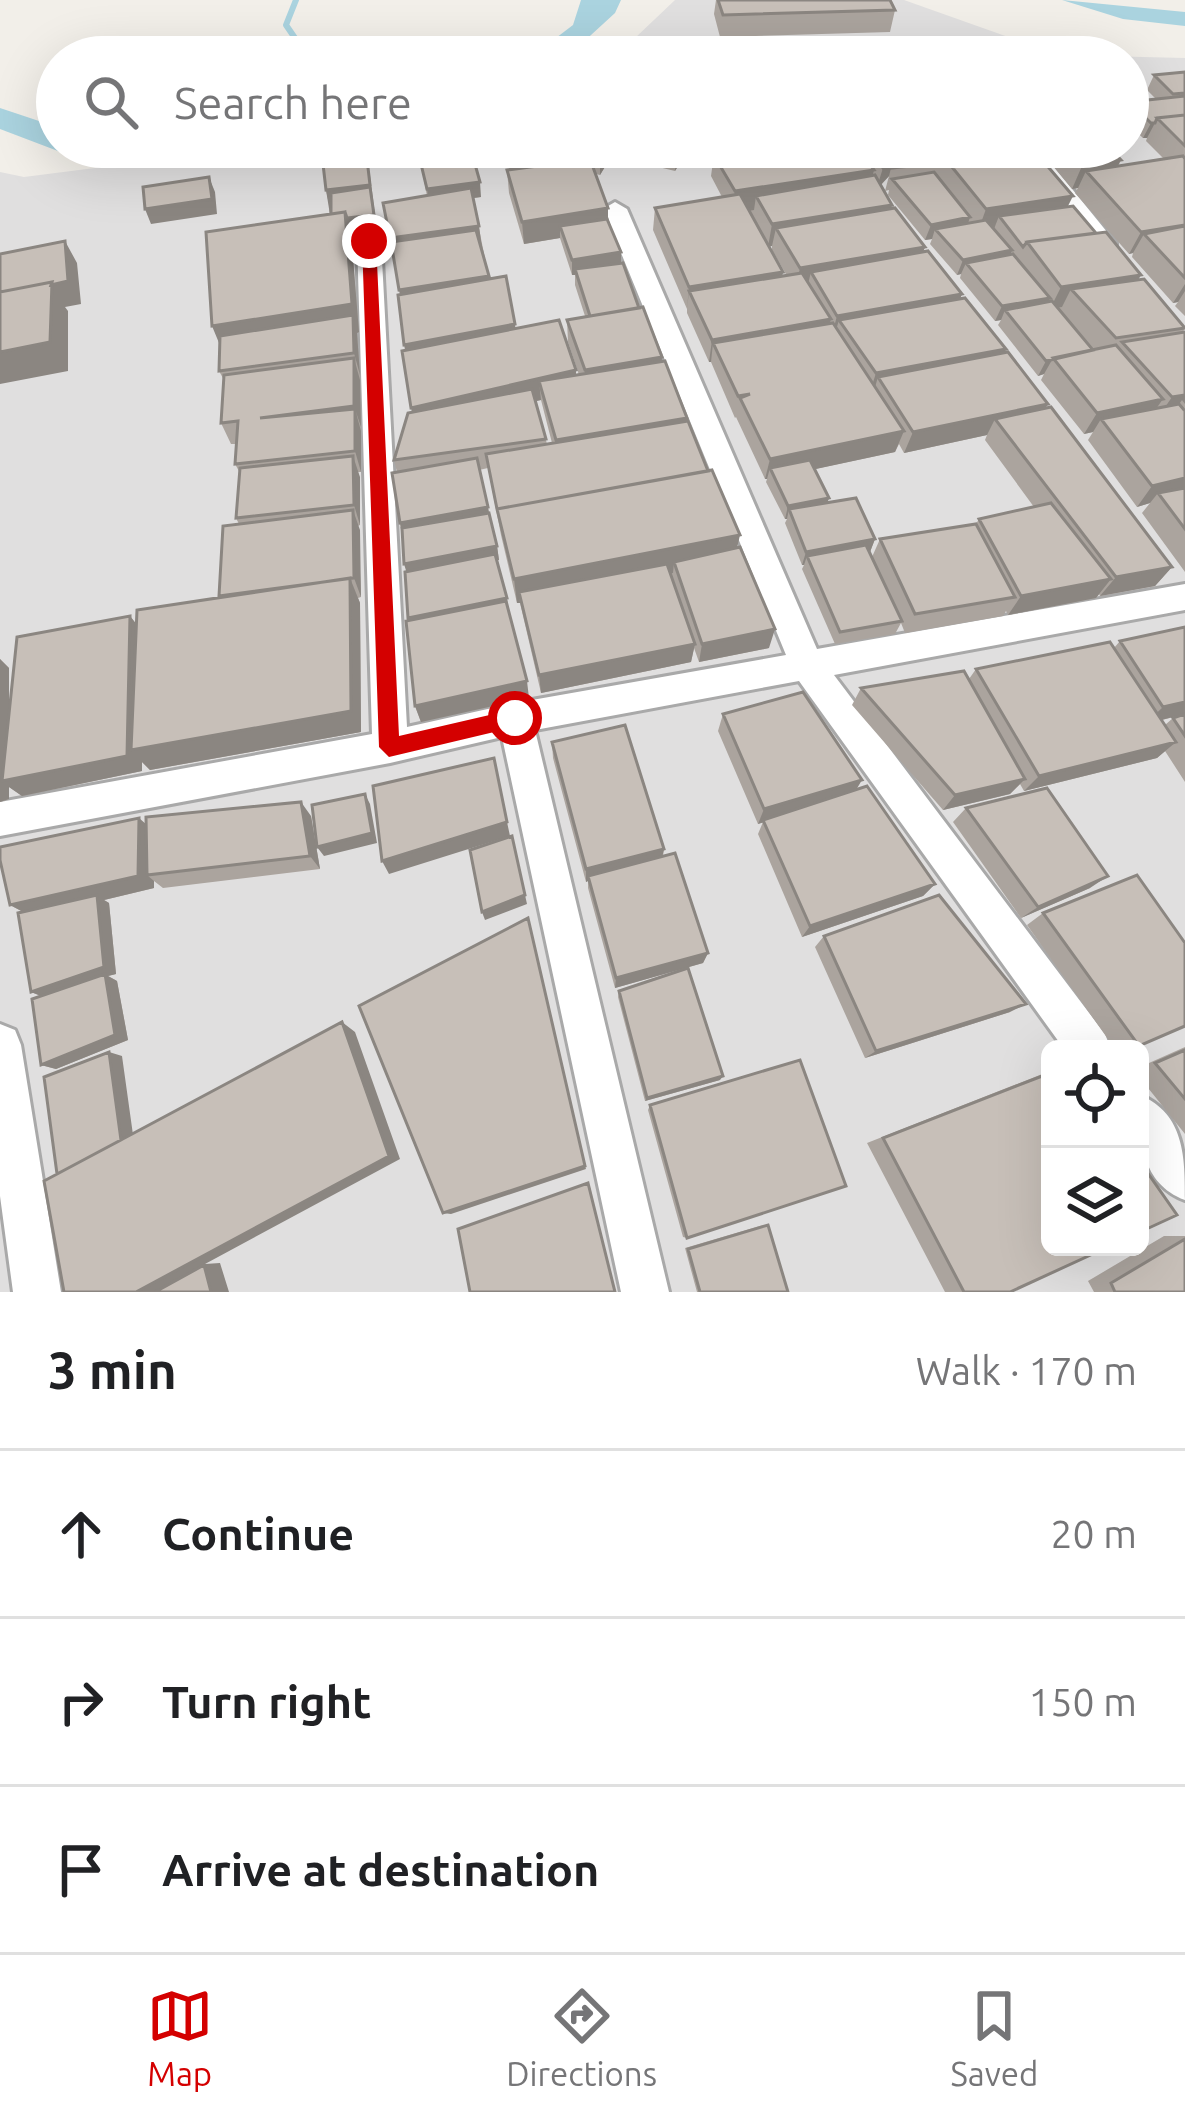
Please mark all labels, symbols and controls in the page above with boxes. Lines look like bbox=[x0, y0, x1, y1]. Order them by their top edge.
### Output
search box bbox=[36, 36, 1149, 168]
icon: search bbox=[78, 69, 144, 135]
text: Search here bbox=[174, 77, 412, 128]
route end bbox=[342, 214, 396, 268]
route start bbox=[488, 691, 542, 745]
map controls bbox=[1041, 1040, 1149, 1256]
button: locate bbox=[1041, 1040, 1149, 1148]
button: layers bbox=[1041, 1148, 1149, 1256]
text: 3 min bbox=[48, 1341, 177, 1399]
text: Walk · 170 m bbox=[916, 1349, 1137, 1392]
icon: ahead bbox=[48, 1501, 114, 1567]
text: Continue bbox=[162, 1508, 354, 1559]
text: 20 m bbox=[1050, 1512, 1137, 1555]
icon: right bbox=[48, 1669, 114, 1735]
text: Turn right bbox=[162, 1676, 371, 1727]
text: 150 m bbox=[1028, 1680, 1137, 1723]
icon: arrive bbox=[48, 1837, 114, 1903]
text: Arrive at destination bbox=[162, 1844, 599, 1895]
tab: Map bbox=[147, 1983, 213, 2092]
tab: Directions bbox=[506, 1983, 657, 2092]
tab: Saved bbox=[950, 1983, 1038, 2092]

